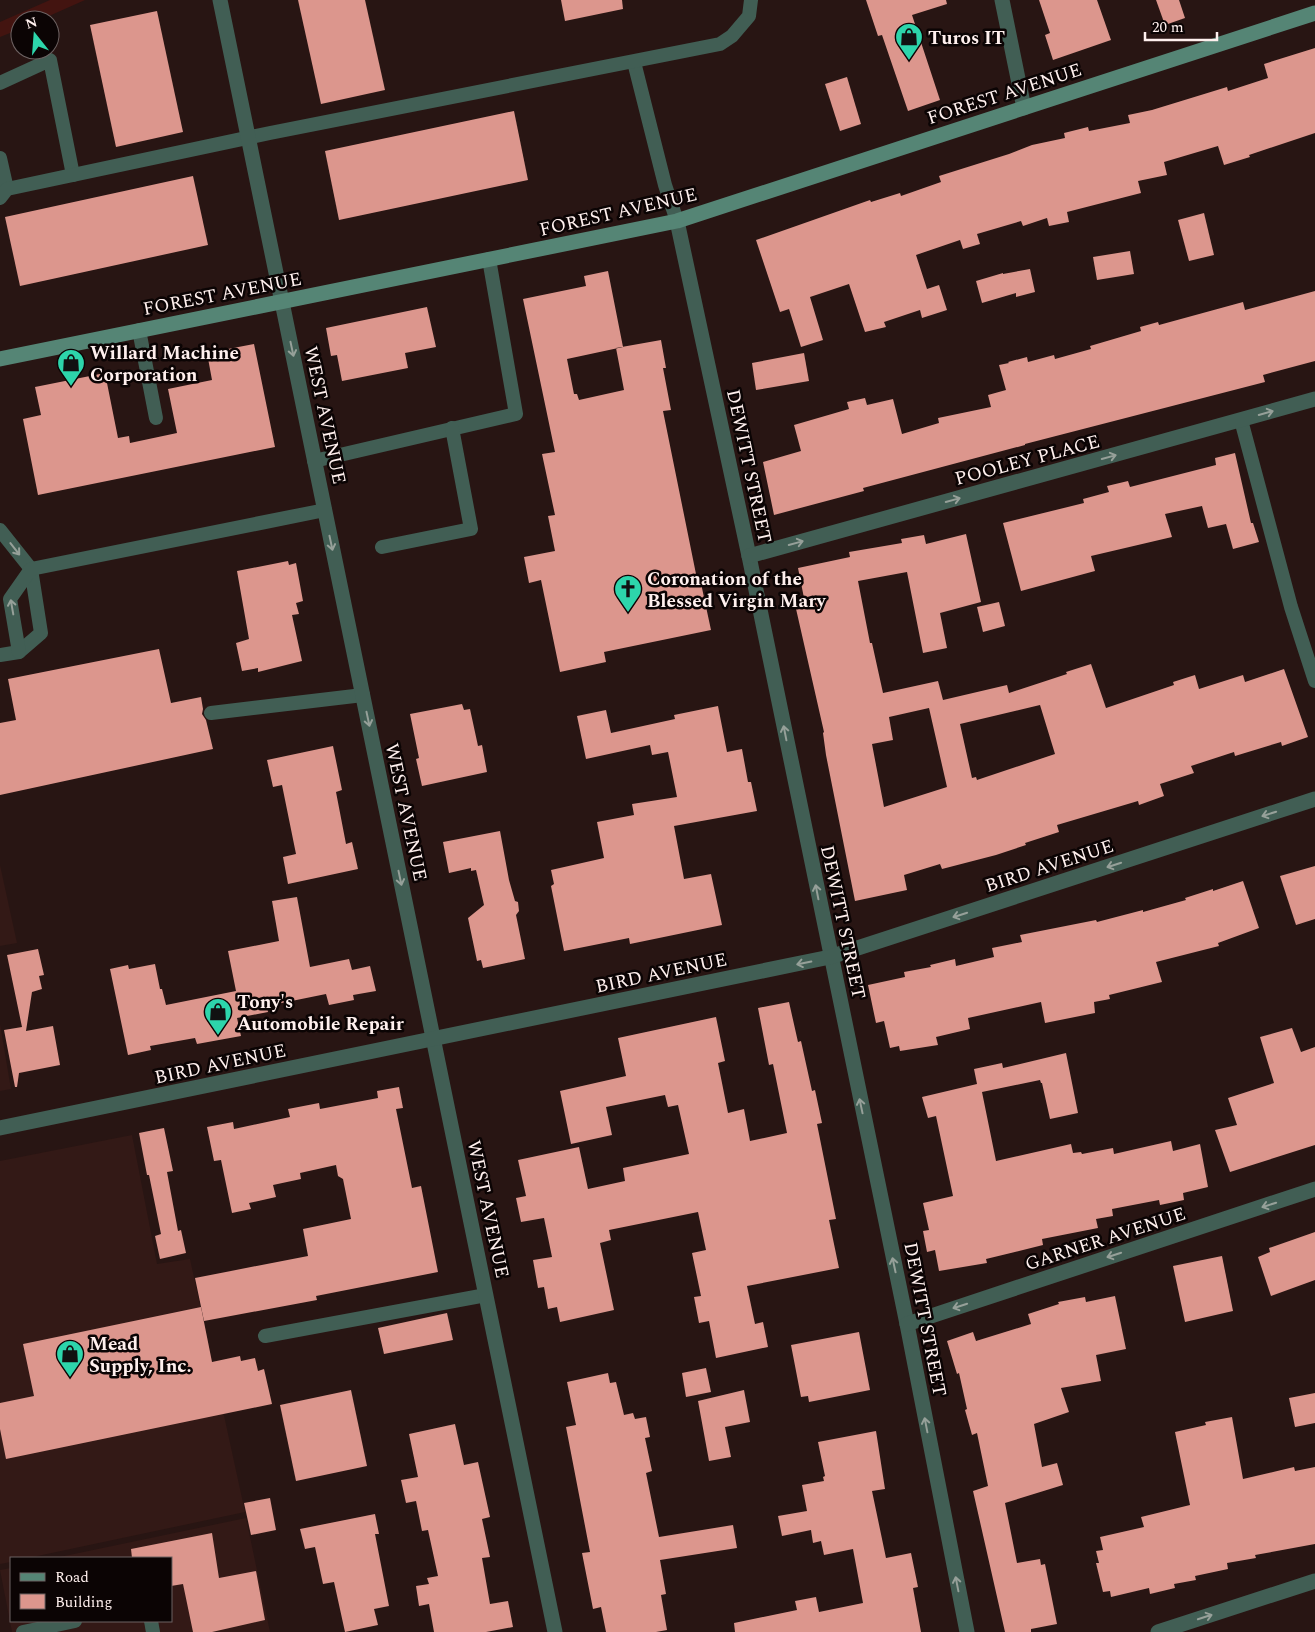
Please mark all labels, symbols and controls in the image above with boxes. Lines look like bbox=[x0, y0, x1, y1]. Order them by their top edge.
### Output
north arrow bbox=[10, 10, 60, 60]
scale bar bbox=[1145, 10, 1218, 42]
text: N bbox=[23, 11, 40, 35]
text: 20 m bbox=[1152, 16, 1184, 39]
shop icon: Turos IT bbox=[894, 22, 924, 61]
place label: Turos IT bbox=[928, 24, 1005, 53]
street label: FOREST AVENUE bbox=[923, 56, 1086, 133]
street label: FOREST AVENUE bbox=[536, 180, 700, 245]
street label: FOREST AVENUE bbox=[140, 265, 304, 324]
place label: Willard Machine Corporation bbox=[90, 339, 239, 390]
one-way arrow bbox=[287, 341, 297, 357]
street label: WEST AVENUE bbox=[296, 344, 353, 487]
shop icon: Willard Machine Corporation bbox=[56, 348, 86, 387]
street label: DEWITT STREET bbox=[718, 387, 779, 546]
one-way arrow bbox=[1258, 407, 1274, 417]
street label: POOLEY PLACE bbox=[952, 427, 1103, 494]
one-way arrow bbox=[1101, 451, 1117, 461]
one-way arrow bbox=[944, 495, 960, 504]
one-way arrow bbox=[327, 534, 337, 550]
one-way arrow bbox=[788, 538, 804, 548]
one-way arrow bbox=[10, 543, 21, 556]
place label: Coronation of the Blessed Virgin Mary bbox=[647, 565, 827, 616]
church icon: Coronation of the Blessed Virgin Mary bbox=[613, 574, 643, 613]
one-way arrow bbox=[6, 600, 16, 616]
one-way arrow bbox=[363, 711, 373, 727]
one-way arrow bbox=[780, 726, 789, 742]
street label: WEST AVENUE bbox=[377, 741, 434, 884]
one-way arrow bbox=[1261, 810, 1277, 819]
street label: BIRD AVENUE bbox=[981, 832, 1118, 901]
street label: DEWITT STREET bbox=[812, 843, 873, 1002]
one-way arrow bbox=[1107, 860, 1123, 870]
one-way arrow bbox=[396, 870, 406, 886]
one-way arrow bbox=[812, 885, 821, 901]
one-way arrow bbox=[952, 911, 968, 920]
street label: BIRD AVENUE bbox=[593, 945, 730, 1002]
one-way arrow bbox=[797, 958, 813, 968]
place label: Tony's Automobile Repair bbox=[237, 988, 405, 1039]
shop icon: Tony's Automobile Repair bbox=[203, 997, 233, 1036]
street label: BIRD AVENUE bbox=[152, 1036, 289, 1093]
one-way arrow bbox=[856, 1099, 866, 1115]
street label: WEST AVENUE bbox=[459, 1138, 516, 1281]
street label: GARNER AVENUE bbox=[1021, 1200, 1190, 1279]
one-way arrow bbox=[1261, 1200, 1277, 1210]
street label: DEWITT STREET bbox=[895, 1240, 954, 1399]
one-way arrow bbox=[1107, 1251, 1123, 1261]
one-way arrow bbox=[889, 1258, 899, 1274]
one-way arrow bbox=[953, 1302, 968, 1311]
place label: Mead Supply, Inc. bbox=[89, 1330, 191, 1381]
shop icon: Mead Supply, Inc. bbox=[55, 1339, 85, 1378]
one-way arrow bbox=[921, 1417, 931, 1433]
legend bbox=[10, 1557, 172, 1622]
text: Road bbox=[55, 1566, 89, 1589]
one-way arrow bbox=[952, 1577, 962, 1593]
text: Building bbox=[55, 1591, 112, 1614]
one-way arrow bbox=[1196, 1612, 1212, 1621]

